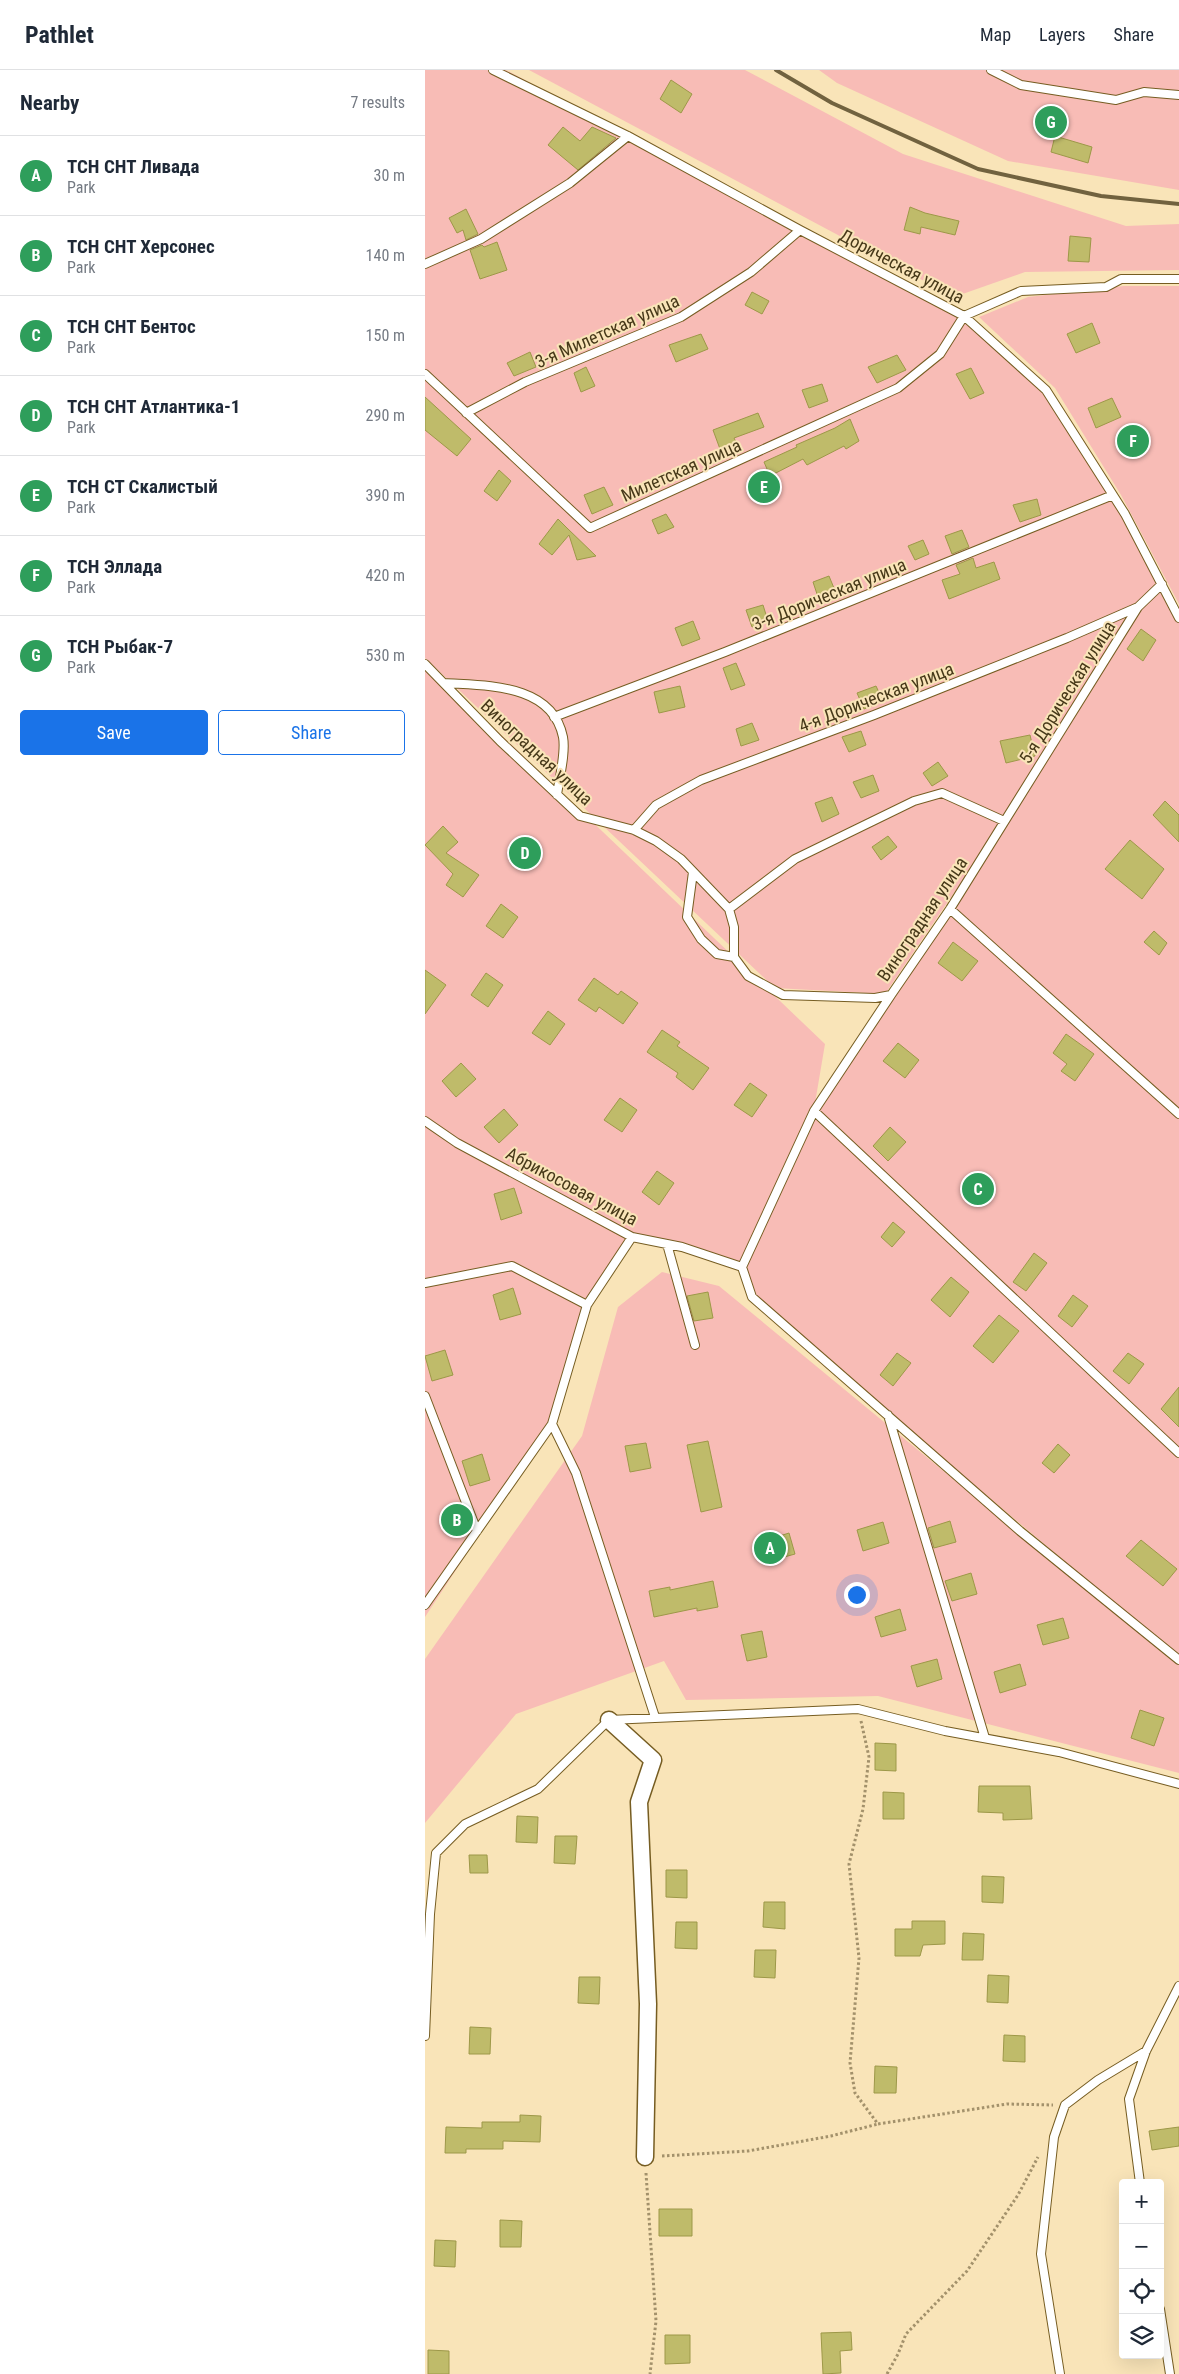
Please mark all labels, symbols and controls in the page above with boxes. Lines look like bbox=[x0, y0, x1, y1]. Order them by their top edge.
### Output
text: Pathlet bbox=[25, 21, 94, 49]
text: Map bbox=[980, 24, 1011, 45]
text: Layers bbox=[1039, 24, 1086, 45]
text: Share bbox=[1114, 24, 1154, 45]
text: Nearby bbox=[20, 91, 79, 115]
text: 7 results bbox=[350, 93, 405, 112]
pin: G bbox=[1035, 103, 1067, 141]
text: ТСН СНТ Ливада bbox=[67, 155, 200, 178]
text: A bbox=[31, 166, 41, 185]
text: 30 m bbox=[373, 166, 405, 185]
text: Park bbox=[67, 178, 96, 197]
street label: Дорическая улица bbox=[836, 224, 968, 308]
text: ТСН СНТ Херсонес bbox=[67, 235, 215, 258]
text: B bbox=[32, 246, 40, 265]
text: 140 m bbox=[366, 246, 405, 265]
text: Park bbox=[67, 258, 96, 277]
street label: 3-я Милетская улица bbox=[532, 290, 682, 372]
text: ТСН СНТ Бентос bbox=[67, 315, 196, 338]
text: C bbox=[31, 326, 41, 345]
text: 150 m bbox=[366, 326, 405, 345]
text: Park bbox=[67, 338, 96, 357]
text: ТСН СНТ Атлантика-1 bbox=[67, 395, 240, 418]
text: D bbox=[31, 406, 41, 425]
text: 290 m bbox=[366, 406, 405, 425]
text: Park bbox=[67, 418, 96, 437]
pin: F bbox=[1117, 422, 1149, 460]
street label: Милетская улица bbox=[618, 434, 744, 506]
pin: E bbox=[748, 468, 780, 506]
text: ТСН СТ Скалистый bbox=[67, 475, 218, 498]
text: E bbox=[32, 486, 40, 505]
text: 390 m bbox=[366, 486, 405, 505]
text: Park bbox=[67, 498, 96, 517]
street label: 3-я Дорическая улица bbox=[749, 554, 909, 634]
text: ТСН Эллада bbox=[67, 555, 162, 578]
text: F bbox=[32, 566, 40, 585]
text: 420 m bbox=[366, 566, 405, 585]
text: Park bbox=[67, 578, 96, 597]
street label: 5-я Дорическая улица bbox=[1015, 617, 1119, 767]
text: ТСН Рыбак-7 bbox=[67, 635, 173, 658]
text: G bbox=[31, 646, 41, 665]
text: 530 m bbox=[366, 646, 405, 665]
text: Park bbox=[67, 658, 96, 677]
street label: 4-я Дорическая улица bbox=[796, 658, 956, 736]
street label: Виноградная улица bbox=[477, 695, 597, 809]
button: Save bbox=[20, 710, 208, 755]
button: Share bbox=[218, 710, 405, 755]
pin: D bbox=[509, 834, 541, 872]
street label: Виноградная улица bbox=[873, 853, 971, 985]
street label: Абрикосовая улица bbox=[503, 1142, 641, 1230]
pin: C bbox=[962, 1170, 994, 1208]
pin: B bbox=[441, 1501, 473, 1539]
pin: A bbox=[754, 1529, 786, 1567]
your location bbox=[844, 1582, 870, 1608]
map controls bbox=[1119, 2179, 1164, 2359]
button: + bbox=[1119, 2179, 1164, 2224]
button: − bbox=[1119, 2224, 1164, 2269]
button: locate bbox=[1119, 2269, 1164, 2314]
button: layers bbox=[1119, 2314, 1164, 2359]

